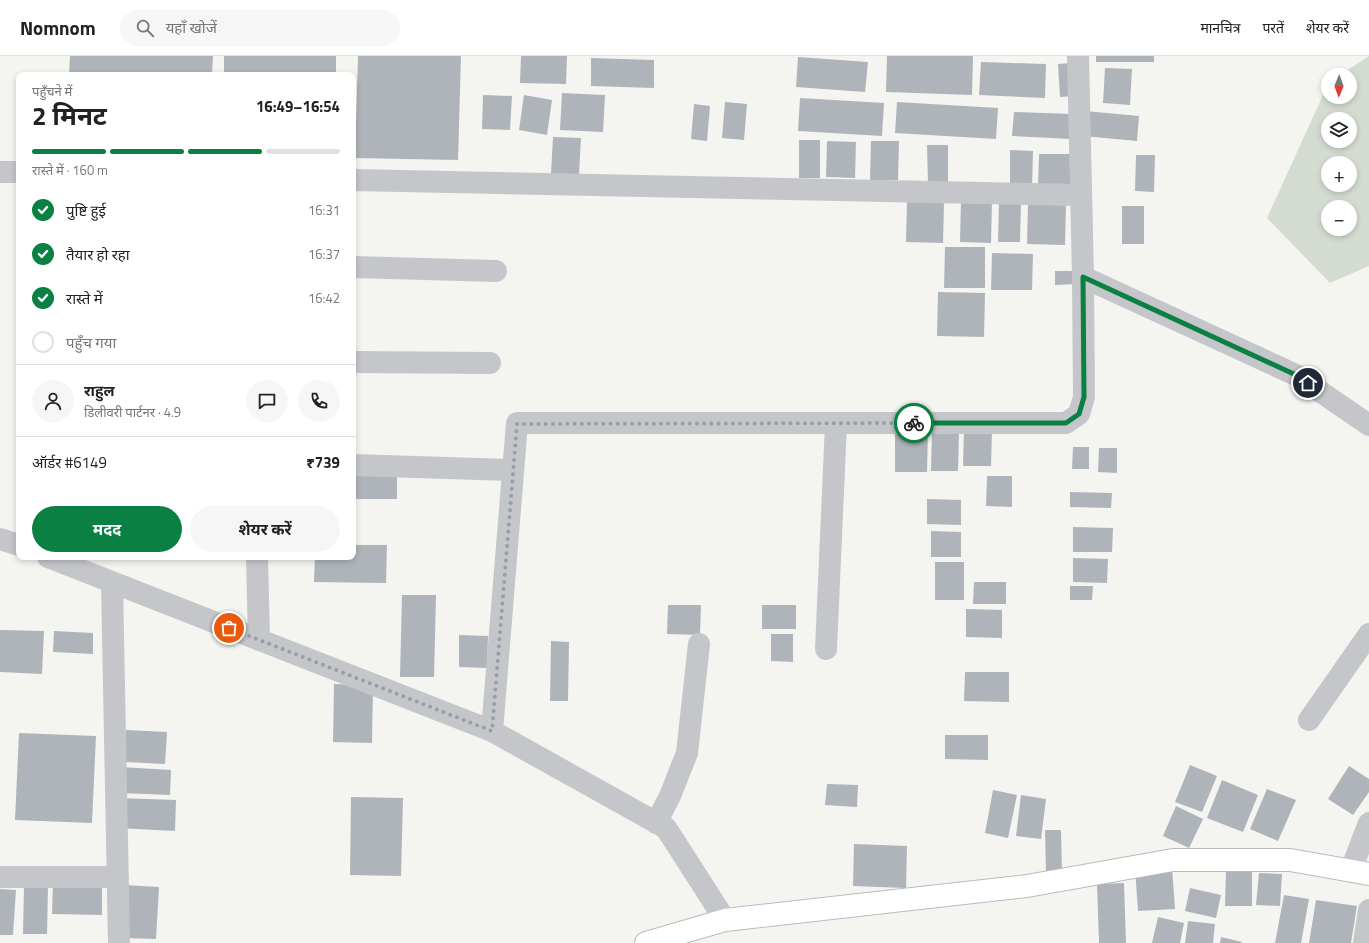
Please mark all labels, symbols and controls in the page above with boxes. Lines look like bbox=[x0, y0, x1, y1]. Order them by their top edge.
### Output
search box bbox=[120, 10, 400, 46]
text: Nomnom bbox=[20, 13, 96, 42]
text: यहाँ खोजें bbox=[166, 16, 217, 39]
icon: search bbox=[134, 17, 156, 39]
text: मानचित्र bbox=[1200, 17, 1240, 38]
text: परतें bbox=[1262, 17, 1284, 38]
text: शेयर करें bbox=[1306, 17, 1349, 38]
north arrow bbox=[1321, 68, 1357, 104]
map controls bbox=[1321, 68, 1357, 236]
text: पहुँचने में bbox=[32, 81, 72, 101]
text: 16:49–16:54 bbox=[256, 95, 340, 118]
text: 2 मिनट bbox=[32, 96, 107, 135]
button: layers bbox=[1321, 112, 1357, 148]
button: + bbox=[1321, 156, 1357, 192]
text: रास्ते में · 160 m bbox=[32, 160, 108, 180]
icon: check bbox=[32, 199, 54, 221]
text: पुष्टि हुई bbox=[66, 199, 106, 222]
text: 16:31 bbox=[308, 200, 340, 220]
button: − bbox=[1321, 200, 1357, 236]
icon: check bbox=[32, 243, 54, 265]
text: तैयार हो रहा bbox=[66, 243, 130, 266]
text: 16:37 bbox=[308, 244, 340, 264]
icon: check bbox=[32, 287, 54, 309]
text: रास्ते में bbox=[66, 287, 103, 310]
text: 16:42 bbox=[308, 288, 340, 308]
text: पहुँच गया bbox=[66, 331, 116, 354]
pin bbox=[1291, 366, 1325, 400]
icon: home bbox=[1297, 372, 1319, 394]
text: राहुल bbox=[84, 379, 115, 402]
button: person bbox=[32, 380, 74, 422]
button: chat bbox=[246, 380, 288, 422]
button: phone bbox=[298, 380, 340, 422]
text: डिलीवरी पार्टनर · 4.9 bbox=[84, 402, 181, 422]
courier bbox=[894, 403, 934, 443]
icon: bike bbox=[903, 412, 925, 434]
text: ऑर्डर #6149 bbox=[32, 451, 107, 474]
text: ₹739 bbox=[306, 451, 340, 474]
button: मदद bbox=[32, 506, 182, 552]
button: शेयर करें bbox=[190, 506, 340, 552]
pin bbox=[212, 611, 246, 645]
icon: bag bbox=[218, 617, 240, 639]

